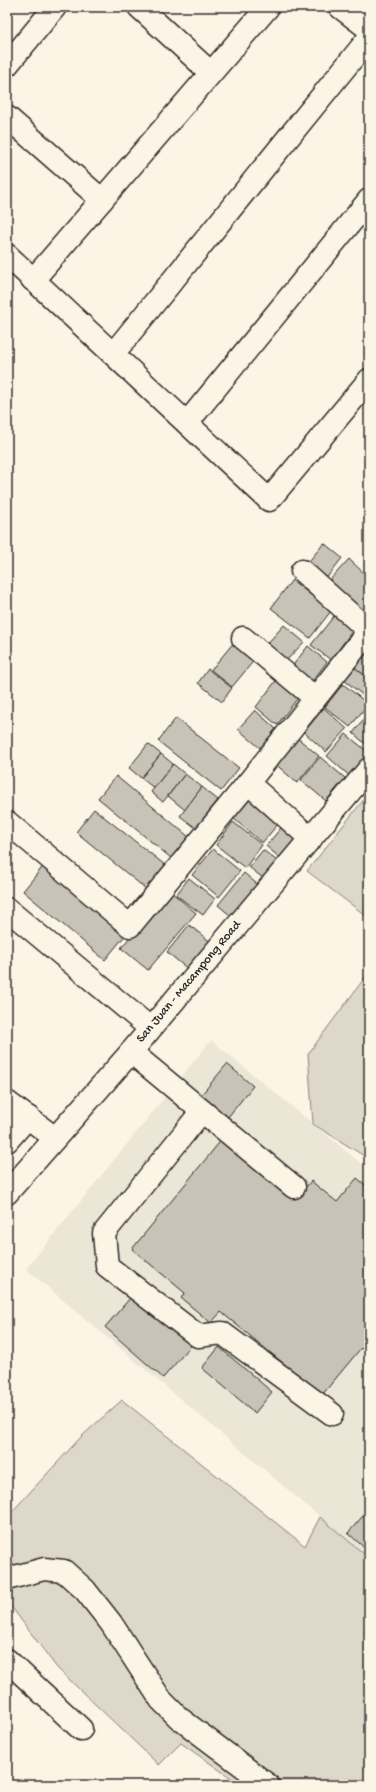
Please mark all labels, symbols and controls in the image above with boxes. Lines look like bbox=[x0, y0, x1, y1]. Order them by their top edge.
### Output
street label: San Juan - Macampong Road bbox=[134, 917, 245, 1046]

